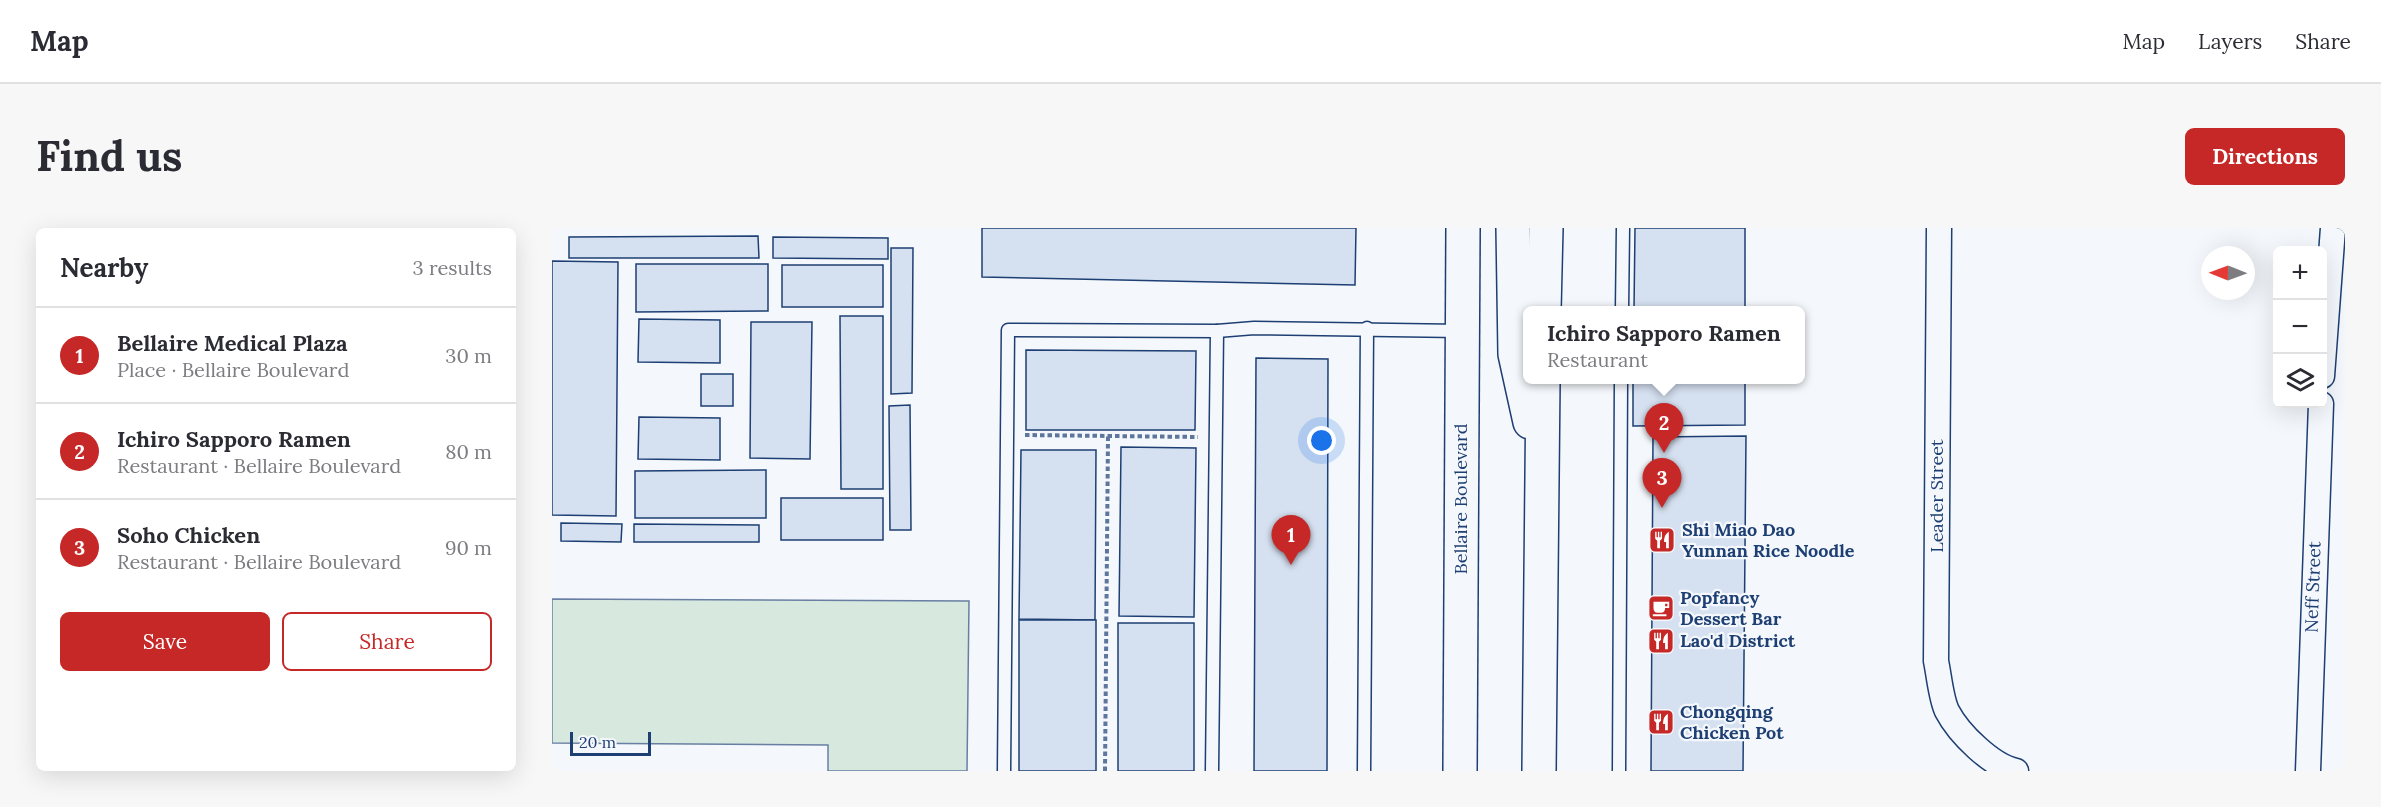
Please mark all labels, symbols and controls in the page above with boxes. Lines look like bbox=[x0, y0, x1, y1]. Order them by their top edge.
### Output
text: Map bbox=[30, 23, 89, 59]
text: Map bbox=[2122, 28, 2165, 55]
text: Layers bbox=[2198, 28, 2262, 55]
text: Share bbox=[2295, 28, 2351, 55]
button: Directions bbox=[2185, 128, 2345, 185]
text: Find us bbox=[36, 129, 182, 183]
north arrow bbox=[2201, 246, 2255, 300]
map controls bbox=[2273, 246, 2327, 408]
button: + bbox=[2273, 246, 2327, 300]
text: Nearby bbox=[60, 251, 148, 284]
text: 3 results bbox=[413, 255, 492, 280]
button: − bbox=[2273, 300, 2327, 354]
popup bbox=[1523, 306, 1805, 384]
text: Ichiro Sapporo Ramen bbox=[1547, 319, 1781, 347]
text: Bellaire Medical Plaza bbox=[117, 329, 348, 357]
text: 1 bbox=[75, 343, 84, 368]
text: 30 m bbox=[445, 343, 492, 368]
text: Restaurant bbox=[1547, 347, 1648, 372]
button: layers bbox=[2273, 354, 2327, 408]
text: Place · Bellaire Boulevard bbox=[117, 357, 349, 382]
pin: 2 bbox=[1644, 404, 1684, 453]
street label: Bellaire Boulevard bbox=[1449, 423, 1472, 574]
text: Ichiro Sapporo Ramen bbox=[117, 425, 351, 453]
your location bbox=[1307, 426, 1336, 455]
text: 2 bbox=[74, 439, 85, 464]
text: 80 m bbox=[445, 439, 492, 464]
street label: Leader Street bbox=[1925, 439, 1948, 553]
text: Restaurant · Bellaire Boulevard bbox=[117, 453, 401, 478]
pin: 3 bbox=[1642, 458, 1682, 508]
pin: 1 bbox=[1272, 516, 1310, 565]
place label: Shi Miao Dao Yunnan Rice Noodle bbox=[1682, 518, 1855, 562]
text: Soho Chicken bbox=[117, 521, 260, 549]
restaurant icon: Shi Miao Dao Yunnan Rice Noodle bbox=[1647, 525, 1677, 555]
text: 3 bbox=[74, 535, 85, 560]
text: 90 m bbox=[445, 535, 492, 560]
street label: Neff Street bbox=[2299, 541, 2326, 633]
text: Restaurant · Bellaire Boulevard bbox=[117, 549, 401, 574]
place label: Popfancy Dessert Bar bbox=[1680, 586, 1782, 630]
cafe icon: Popfancy Dessert Bar bbox=[1646, 593, 1676, 623]
button: Save bbox=[60, 612, 270, 671]
button: Share bbox=[282, 612, 492, 671]
restaurant icon: Lao'd District bbox=[1646, 626, 1676, 656]
place label: Lao'd District bbox=[1680, 629, 1796, 652]
place label: Chongqing Chicken Pot bbox=[1680, 700, 1784, 744]
restaurant icon: Chongqing Chicken Pot bbox=[1646, 707, 1676, 737]
scale bar bbox=[570, 729, 651, 756]
text: 20 m bbox=[579, 732, 616, 752]

